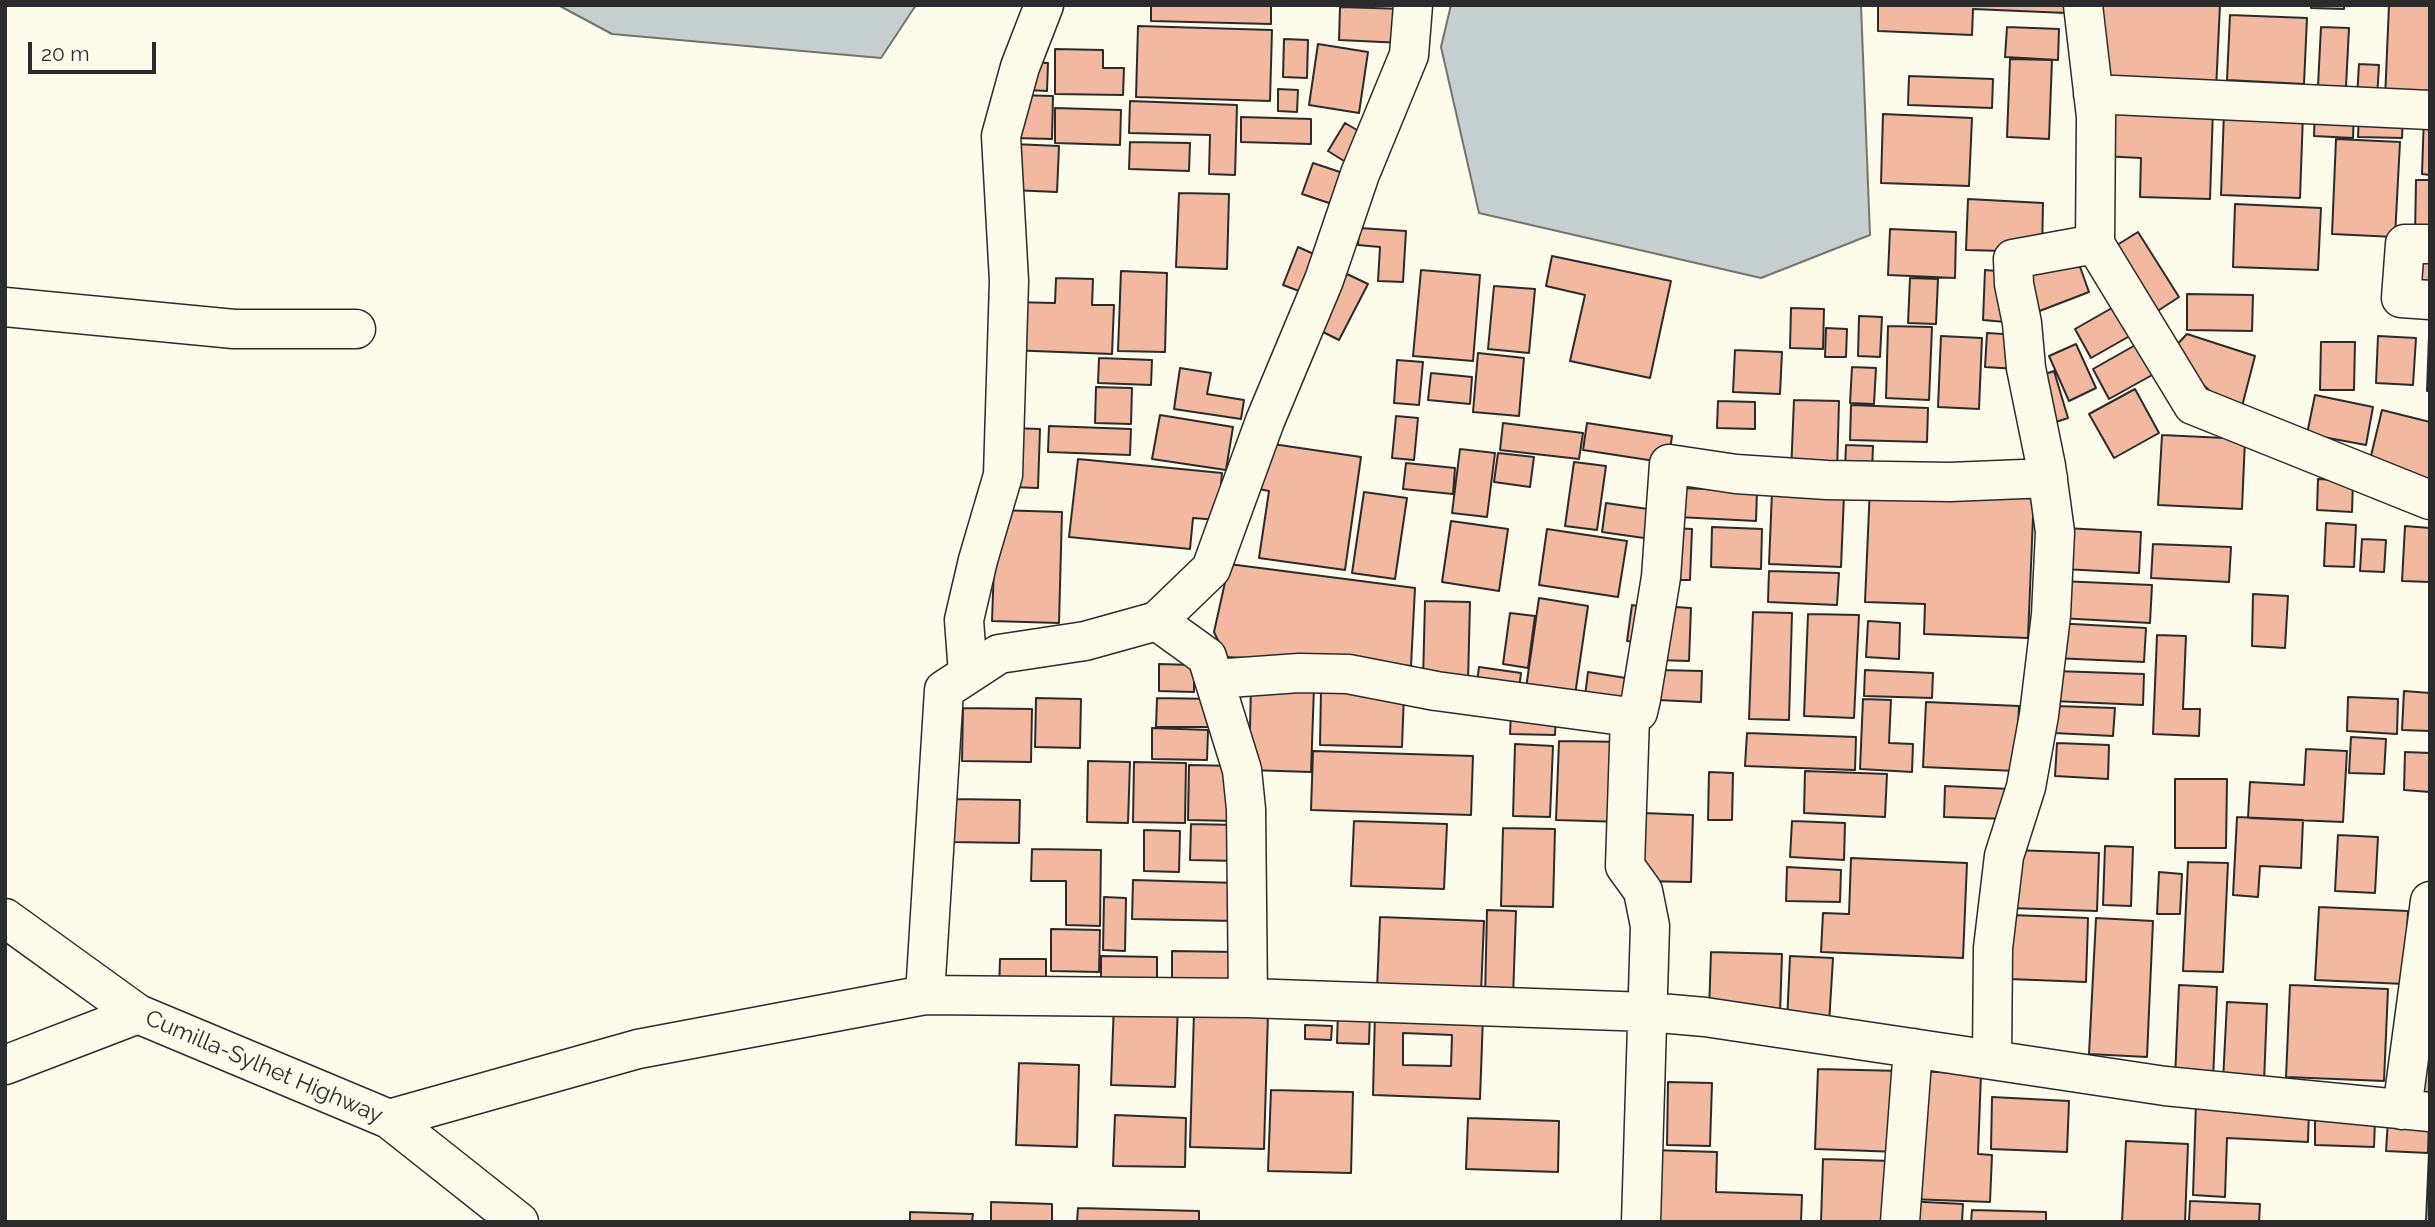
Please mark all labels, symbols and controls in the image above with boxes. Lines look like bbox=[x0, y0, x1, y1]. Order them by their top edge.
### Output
scale bar bbox=[32, 28, 159, 72]
text: 20 m bbox=[41, 41, 89, 66]
street label: Cumilla-Sylhet Highway bbox=[141, 1004, 387, 1130]

